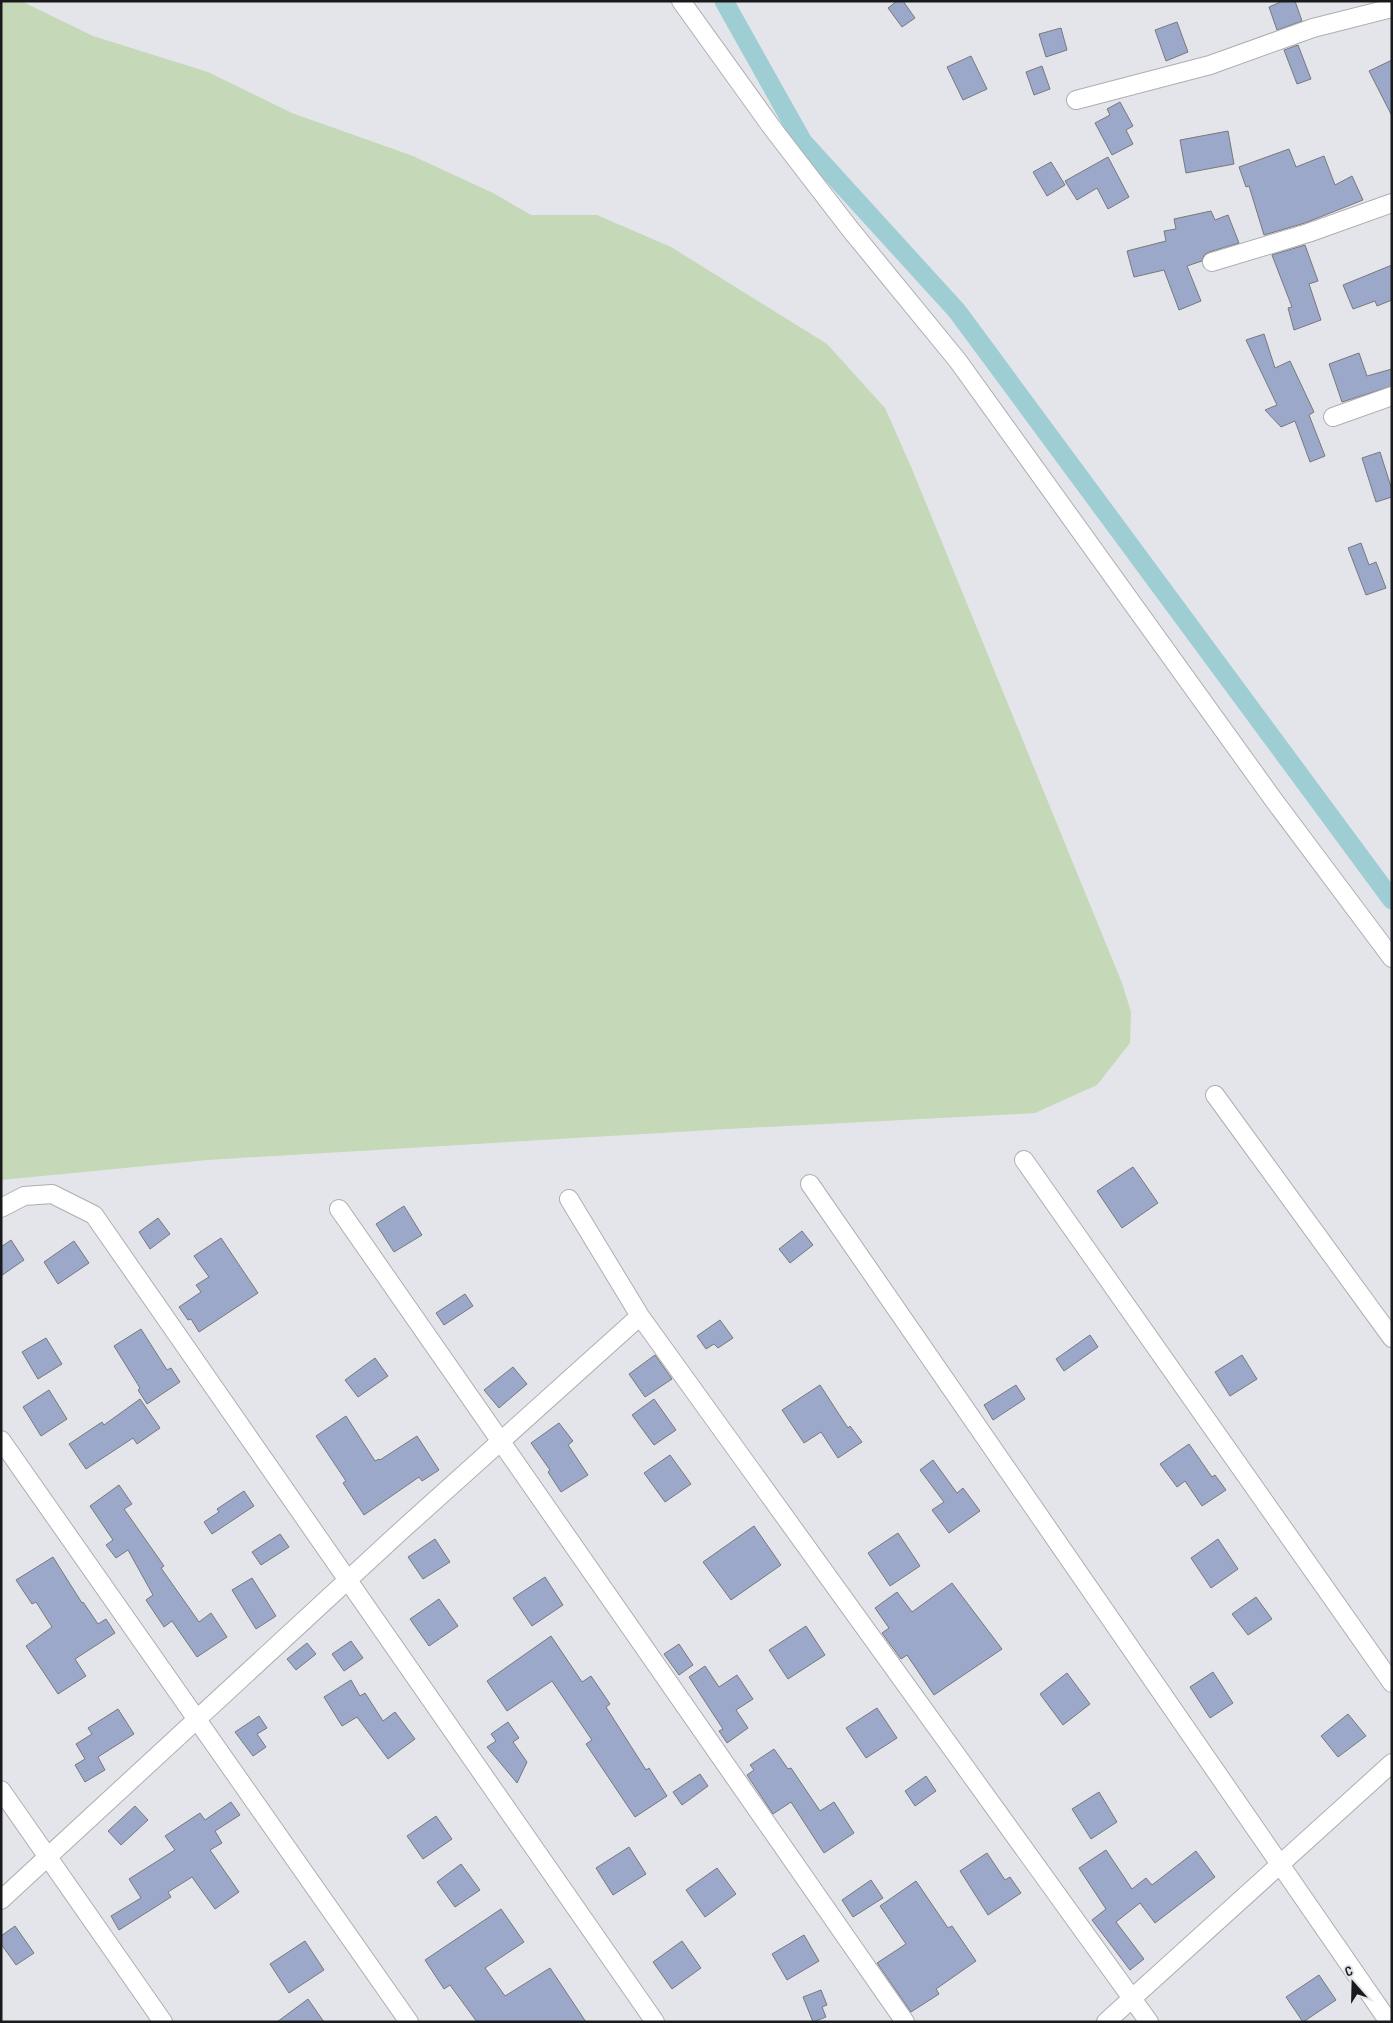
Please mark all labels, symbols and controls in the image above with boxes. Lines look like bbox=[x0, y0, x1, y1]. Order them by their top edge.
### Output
north arrow bbox=[1328, 1958, 1378, 2008]
text: С bbox=[1342, 1962, 1355, 1980]

